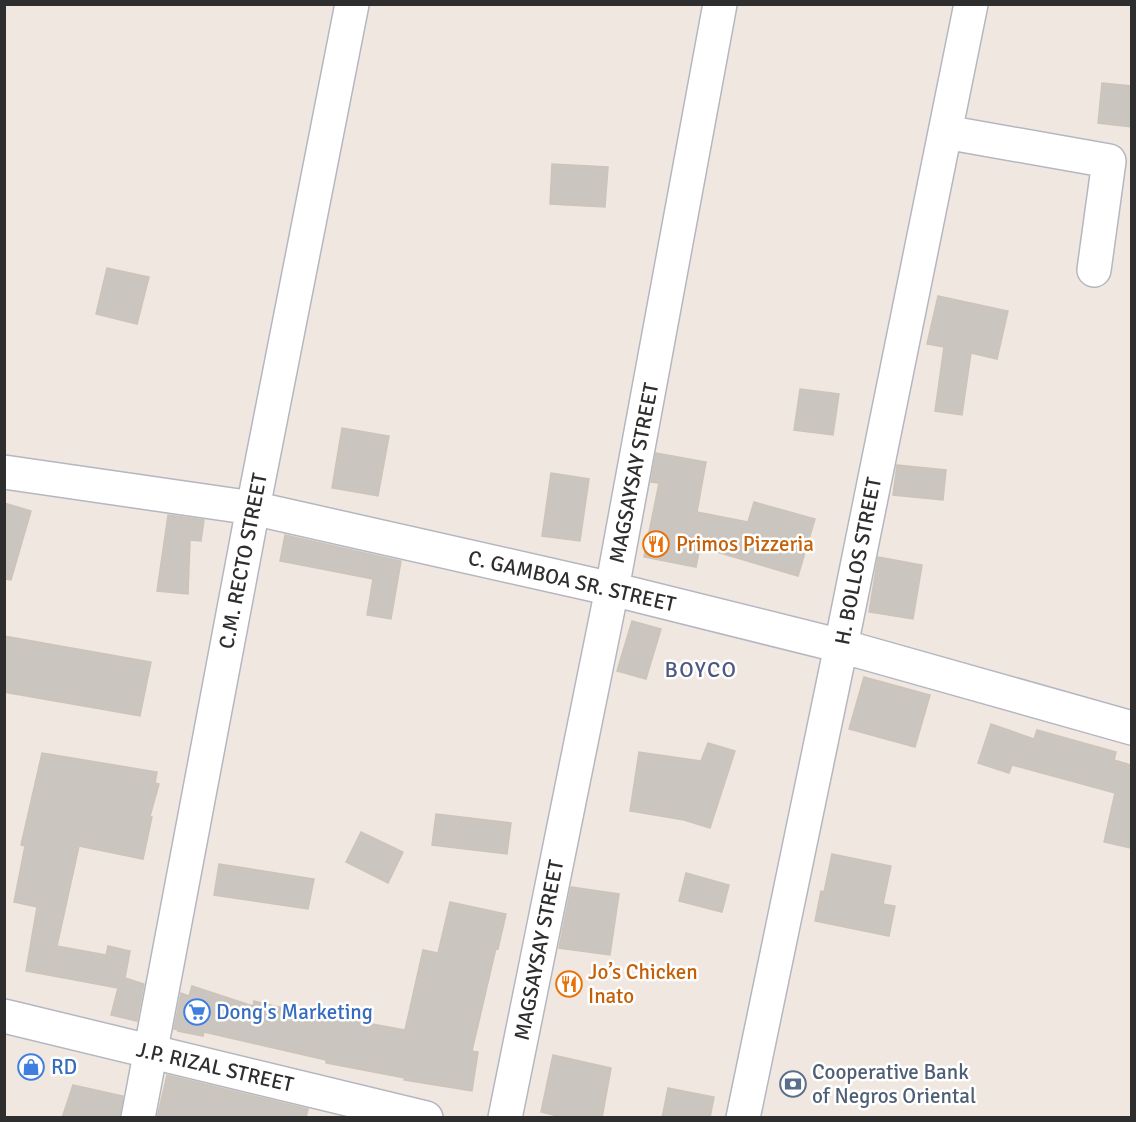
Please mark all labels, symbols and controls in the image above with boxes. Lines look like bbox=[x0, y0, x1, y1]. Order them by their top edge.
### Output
street label: MAGSAYSAY STREET bbox=[604, 380, 664, 566]
street label: C.M. RECTO STREET bbox=[213, 470, 273, 651]
street label: H. BOLLOS STREET bbox=[829, 474, 887, 647]
restaurant icon: Primos Pizzeria bbox=[641, 529, 671, 559]
place label: Primos Pizzeria bbox=[676, 531, 814, 557]
street label: C. GAMBOA SR. STREET bbox=[466, 544, 679, 618]
district label: BOYCO bbox=[664, 656, 738, 683]
street label: MAGSAYSAY STREET bbox=[509, 857, 569, 1043]
place label: Jo’s Chicken Inato bbox=[588, 959, 698, 1009]
restaurant icon: Jo’s Chicken Inato bbox=[554, 969, 584, 999]
supermarket icon: Dong's Marketing bbox=[182, 997, 212, 1027]
place label: Dong's Marketing bbox=[216, 999, 373, 1025]
street label: J.P. RIZAL STREET bbox=[134, 1036, 297, 1098]
shop icon: RD bbox=[16, 1052, 46, 1082]
place label: RD bbox=[51, 1054, 77, 1080]
place label: Cooperative Bank of Negros Oriental bbox=[812, 1059, 976, 1109]
bank icon: Cooperative Bank of Negros Oriental bbox=[778, 1069, 808, 1099]

